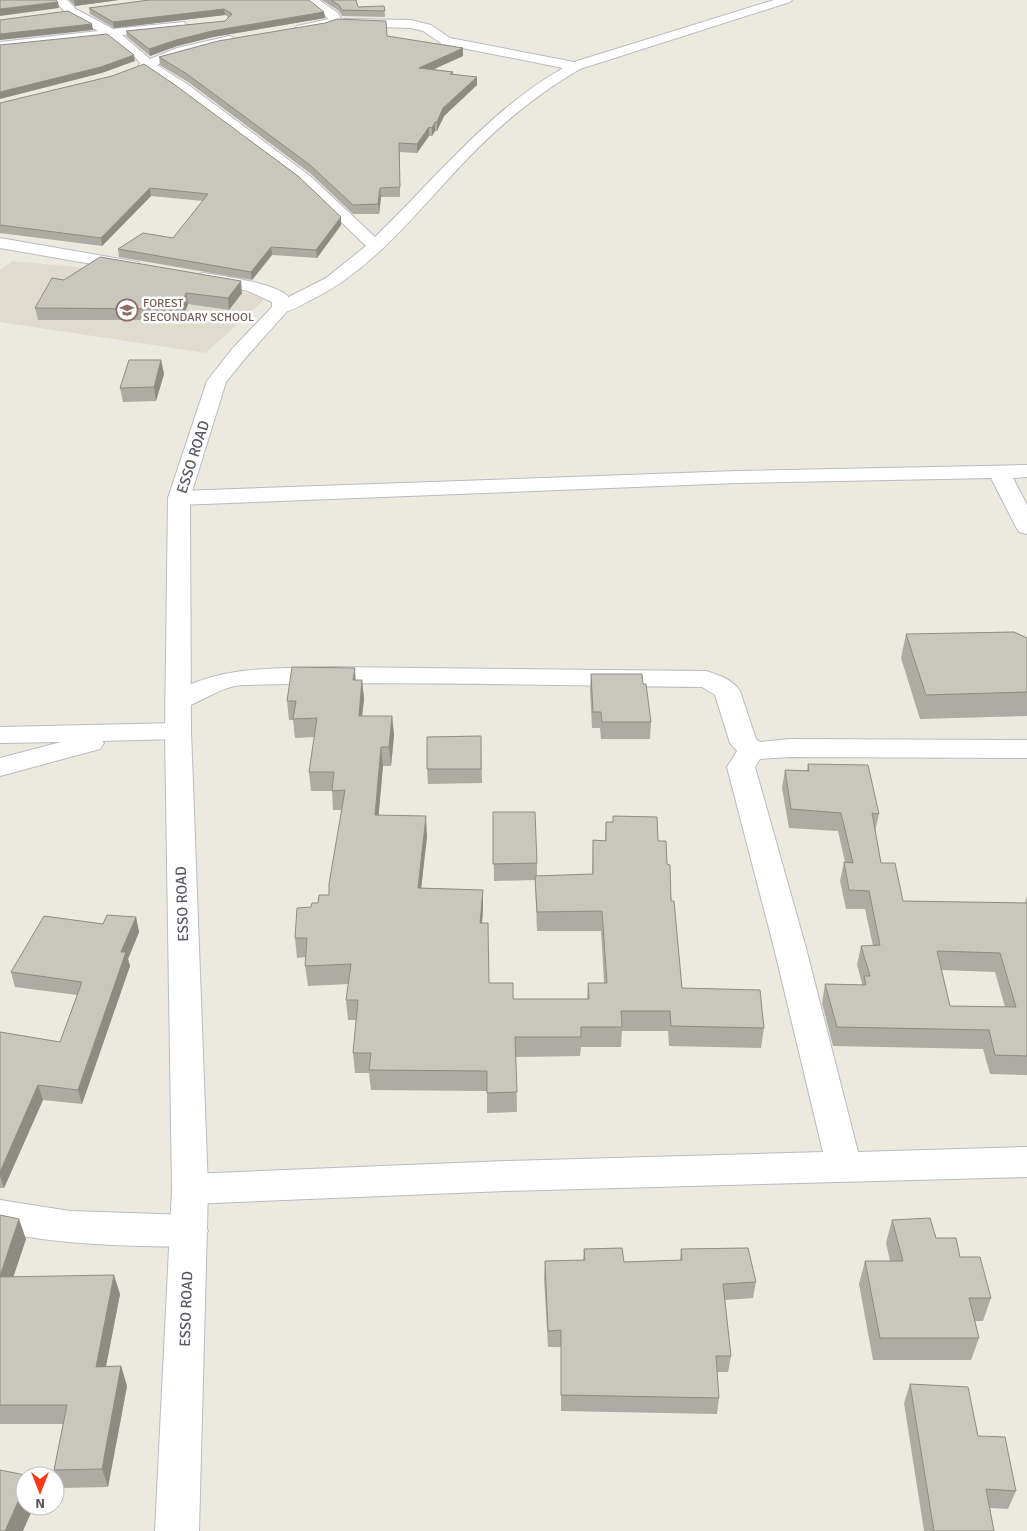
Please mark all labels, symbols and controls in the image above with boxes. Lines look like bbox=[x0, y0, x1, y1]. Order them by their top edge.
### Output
place label: FOREST SECONDARY SCHOOL bbox=[143, 296, 254, 325]
school or university icon: FOREST SECONDARY SCHOOL bbox=[115, 298, 139, 322]
street label: ESSO ROAD bbox=[173, 418, 213, 496]
street label: ESSO ROAD bbox=[172, 866, 192, 942]
street label: ESSO ROAD bbox=[176, 1271, 196, 1347]
north arrow bbox=[15, 1466, 65, 1516]
text: N bbox=[35, 1495, 45, 1512]

